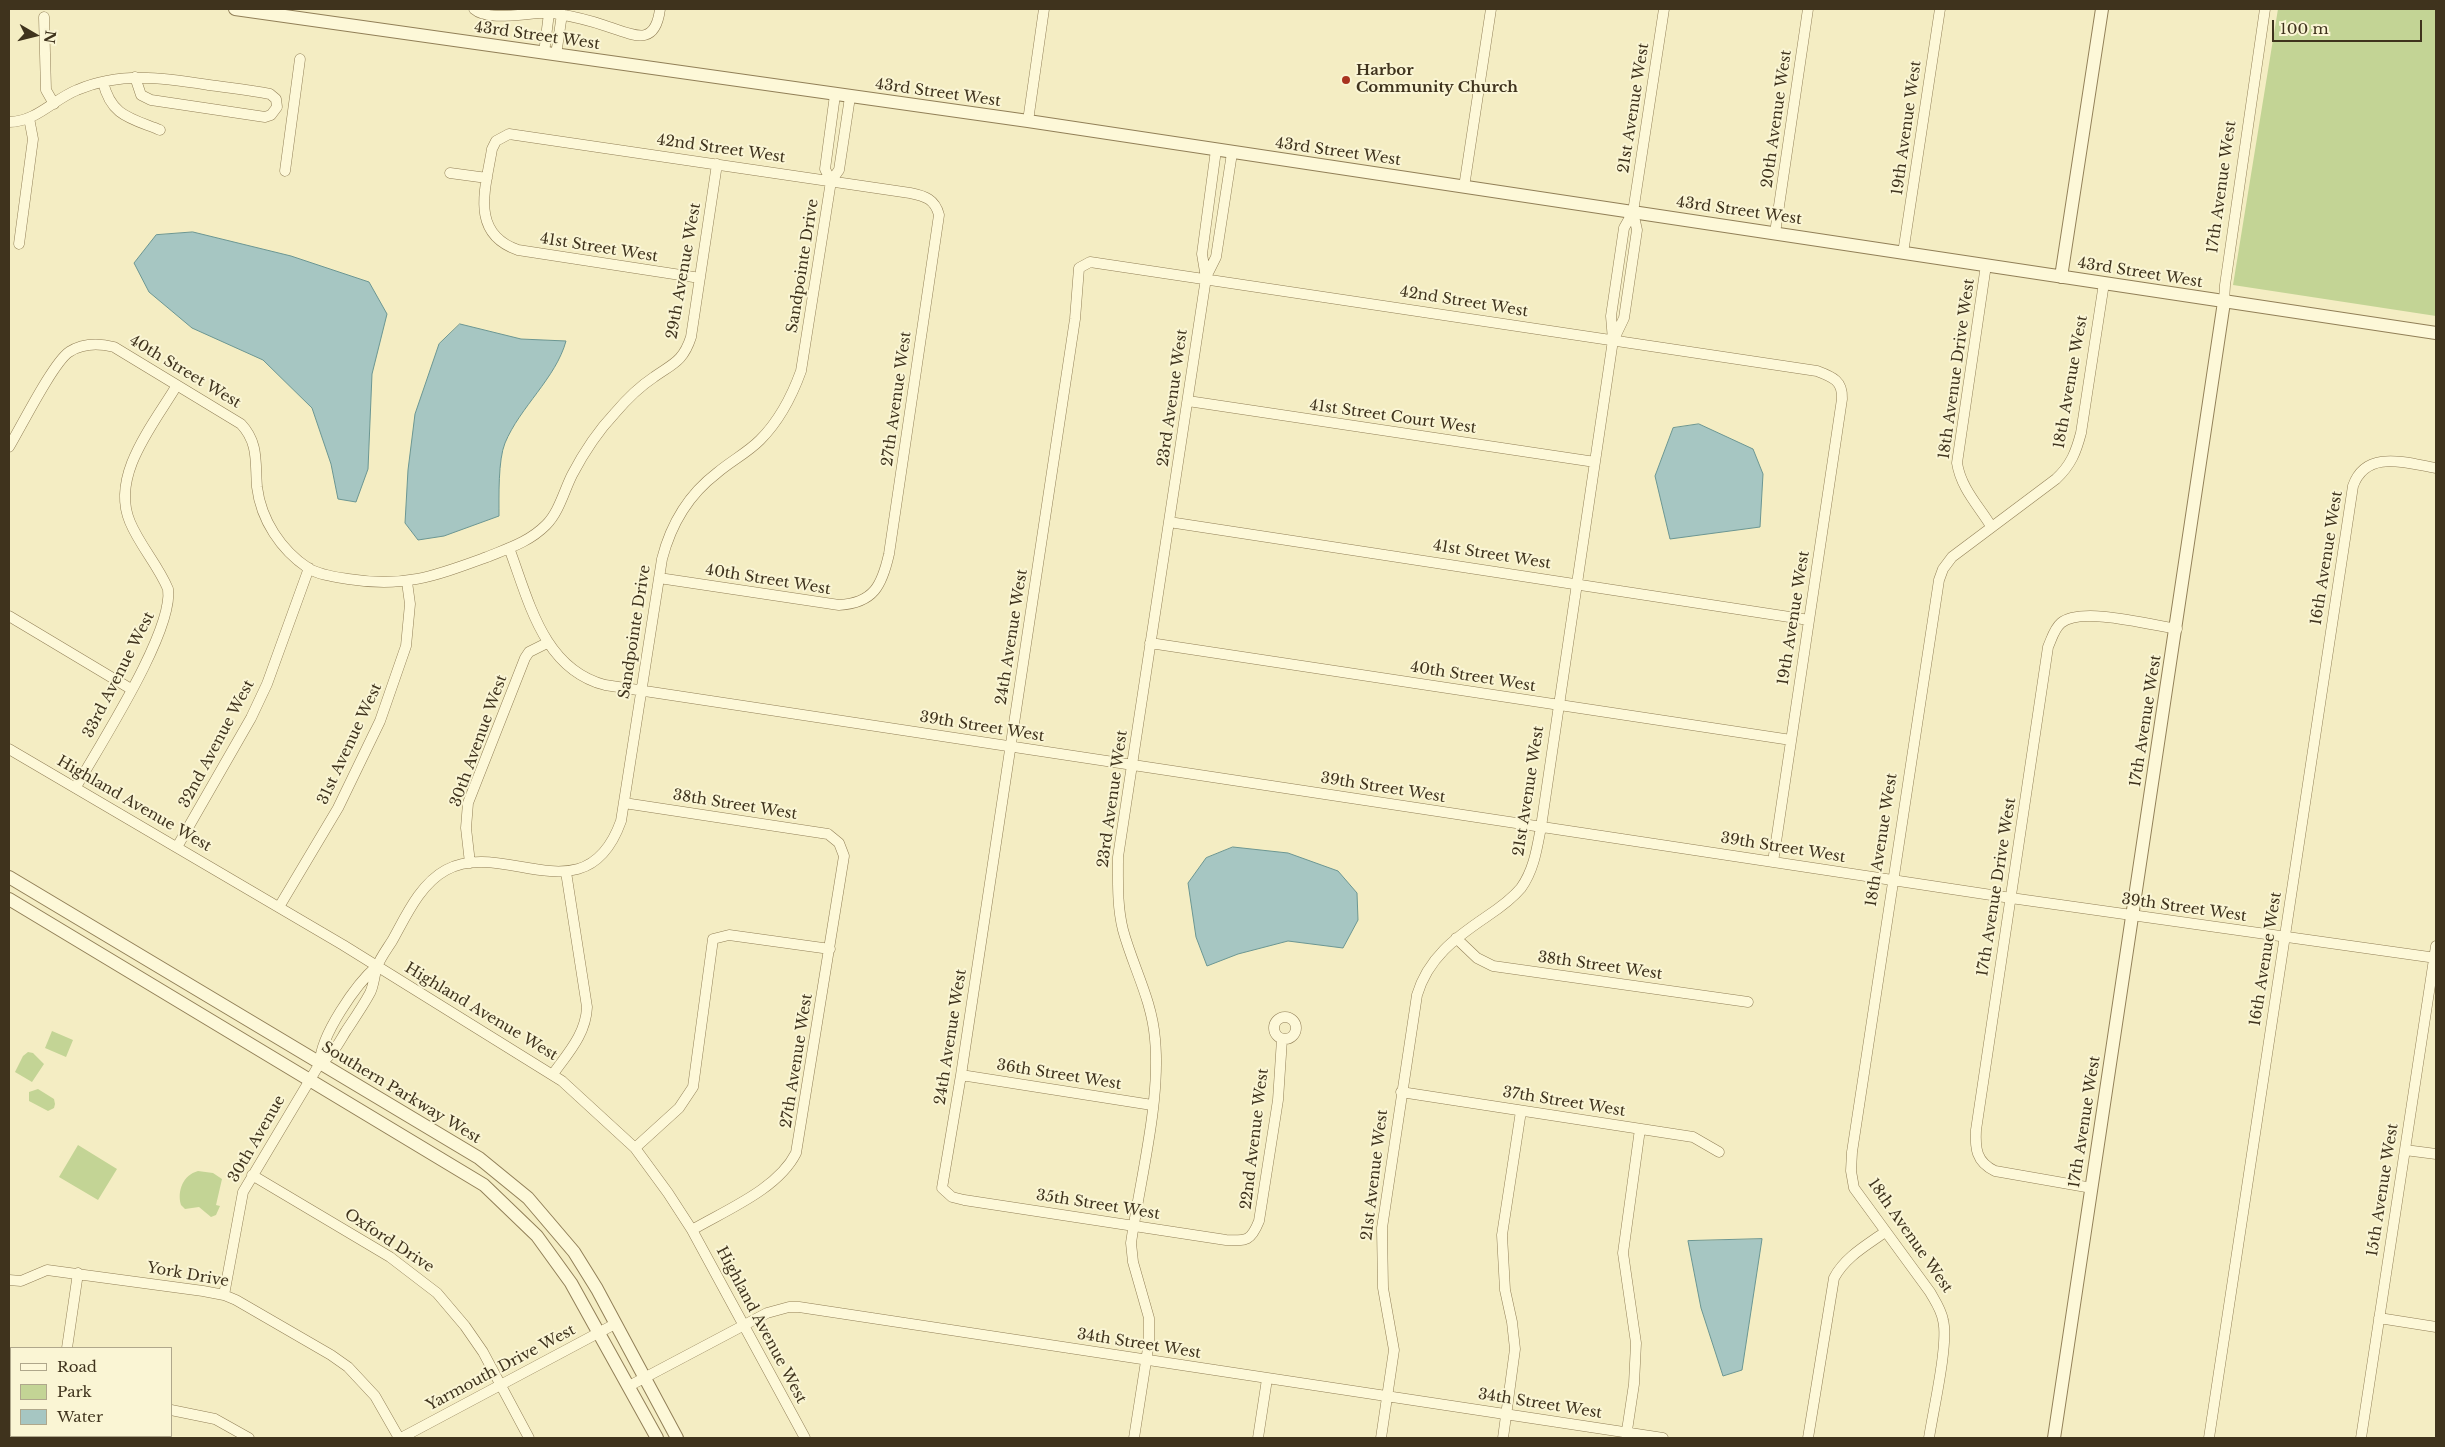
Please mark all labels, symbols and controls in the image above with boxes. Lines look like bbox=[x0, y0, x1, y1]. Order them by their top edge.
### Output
north arrow bbox=[10, 10, 60, 60]
scale bar bbox=[2275, 10, 2425, 42]
street label: 43rd Street West bbox=[473, 18, 601, 54]
text: 100 m bbox=[2280, 19, 2329, 38]
text: N bbox=[40, 29, 60, 45]
street label: 21st Avenue West bbox=[1615, 42, 1653, 174]
street label: 20th Avenue West bbox=[1758, 49, 1796, 189]
street label: 19th Avenue West bbox=[1889, 60, 1925, 196]
place label: Harbor Community Church bbox=[1356, 62, 1518, 97]
marker: Harbor Community Church bbox=[1340, 74, 1352, 86]
street label: 43rd Street West bbox=[874, 75, 1002, 111]
street label: 17th Avenue West bbox=[2204, 120, 2240, 254]
street label: 42nd Street West bbox=[655, 131, 787, 167]
street label: 43rd Street West bbox=[1274, 134, 1402, 170]
street label: 43rd Street West bbox=[1675, 193, 1803, 229]
street label: Sandpointe Drive bbox=[784, 198, 822, 334]
street label: 29th Avenue West bbox=[663, 201, 705, 341]
street label: 41st Street West bbox=[539, 230, 659, 266]
street label: 43rd Street West bbox=[2076, 254, 2204, 292]
street label: 18th Avenue Drive West bbox=[1935, 278, 1979, 460]
street label: 42nd Street West bbox=[1399, 283, 1529, 321]
street label: 18th Avenue West bbox=[2050, 314, 2092, 450]
street label: 23rd Avenue West bbox=[1154, 328, 1192, 468]
street label: 27th Avenue West bbox=[879, 330, 915, 468]
street label: 40th Street West bbox=[126, 332, 244, 412]
street label: 41st Street Court West bbox=[1308, 396, 1478, 438]
street label: 16th Avenue West bbox=[2308, 490, 2346, 626]
street label: 41st Street West bbox=[1432, 537, 1552, 573]
street label: 19th Avenue West bbox=[1775, 550, 1813, 686]
street label: 40th Street West bbox=[704, 561, 832, 599]
street label: Sandpointe Drive bbox=[616, 564, 654, 700]
street label: 24th Avenue West bbox=[992, 568, 1032, 706]
street label: 33rd Avenue West bbox=[79, 609, 159, 741]
street label: 17th Avenue West bbox=[2127, 654, 2165, 788]
street label: 40th Street West bbox=[1409, 658, 1537, 696]
street label: 30th Avenue West bbox=[447, 673, 511, 809]
street label: 32nd Avenue West bbox=[176, 677, 258, 811]
street label: 31st Avenue West bbox=[314, 681, 386, 807]
street label: 39th Street West bbox=[918, 708, 1046, 746]
street label: 21st Avenue West bbox=[1510, 725, 1548, 857]
street label: 23rd Avenue West bbox=[1094, 729, 1132, 869]
street label: Highland Avenue West bbox=[54, 752, 214, 856]
street label: 39th Street West bbox=[1319, 769, 1447, 807]
street label: 18th Avenue West bbox=[1863, 772, 1901, 908]
street label: 38th Street West bbox=[672, 786, 798, 824]
street label: 17th Avenue Drive West bbox=[1974, 796, 2020, 978]
street label: 39th Street West bbox=[1719, 829, 1847, 867]
street label: 39th Street West bbox=[2120, 890, 2248, 926]
street label: 16th Avenue West bbox=[2247, 891, 2285, 1027]
street label: 38th Street West bbox=[1537, 948, 1663, 984]
street label: Highland Avenue West bbox=[401, 959, 561, 1065]
street label: 24th Avenue West bbox=[931, 968, 971, 1106]
street label: 27th Avenue West bbox=[777, 992, 817, 1130]
street label: Southern Parkway West bbox=[318, 1038, 484, 1148]
street label: 17th Avenue West bbox=[2066, 1055, 2104, 1189]
street label: 36th Street West bbox=[995, 1056, 1123, 1094]
street label: 22nd Avenue West bbox=[1237, 1067, 1273, 1211]
street label: 37th Street West bbox=[1501, 1083, 1627, 1121]
street label: 30th Avenue bbox=[225, 1092, 289, 1186]
street label: 21st Avenue West bbox=[1358, 1109, 1392, 1241]
street label: 15th Avenue West bbox=[2364, 1122, 2402, 1258]
street label: 18th Avenue West bbox=[1864, 1176, 1956, 1296]
street label: 35th Street West bbox=[1035, 1186, 1161, 1224]
street label: Oxford Drive bbox=[341, 1205, 437, 1277]
street label: Highland Avenue West bbox=[712, 1243, 810, 1407]
street label: York Drive bbox=[146, 1259, 230, 1291]
street label: Yarmouth Drive West bbox=[423, 1321, 579, 1415]
street label: 34th Street West bbox=[1076, 1325, 1202, 1363]
legend bbox=[10, 1347, 172, 1437]
text: Road bbox=[57, 1357, 97, 1376]
text: Park bbox=[57, 1382, 92, 1401]
street label: 34th Street West bbox=[1477, 1385, 1603, 1423]
text: Water bbox=[57, 1407, 103, 1426]

